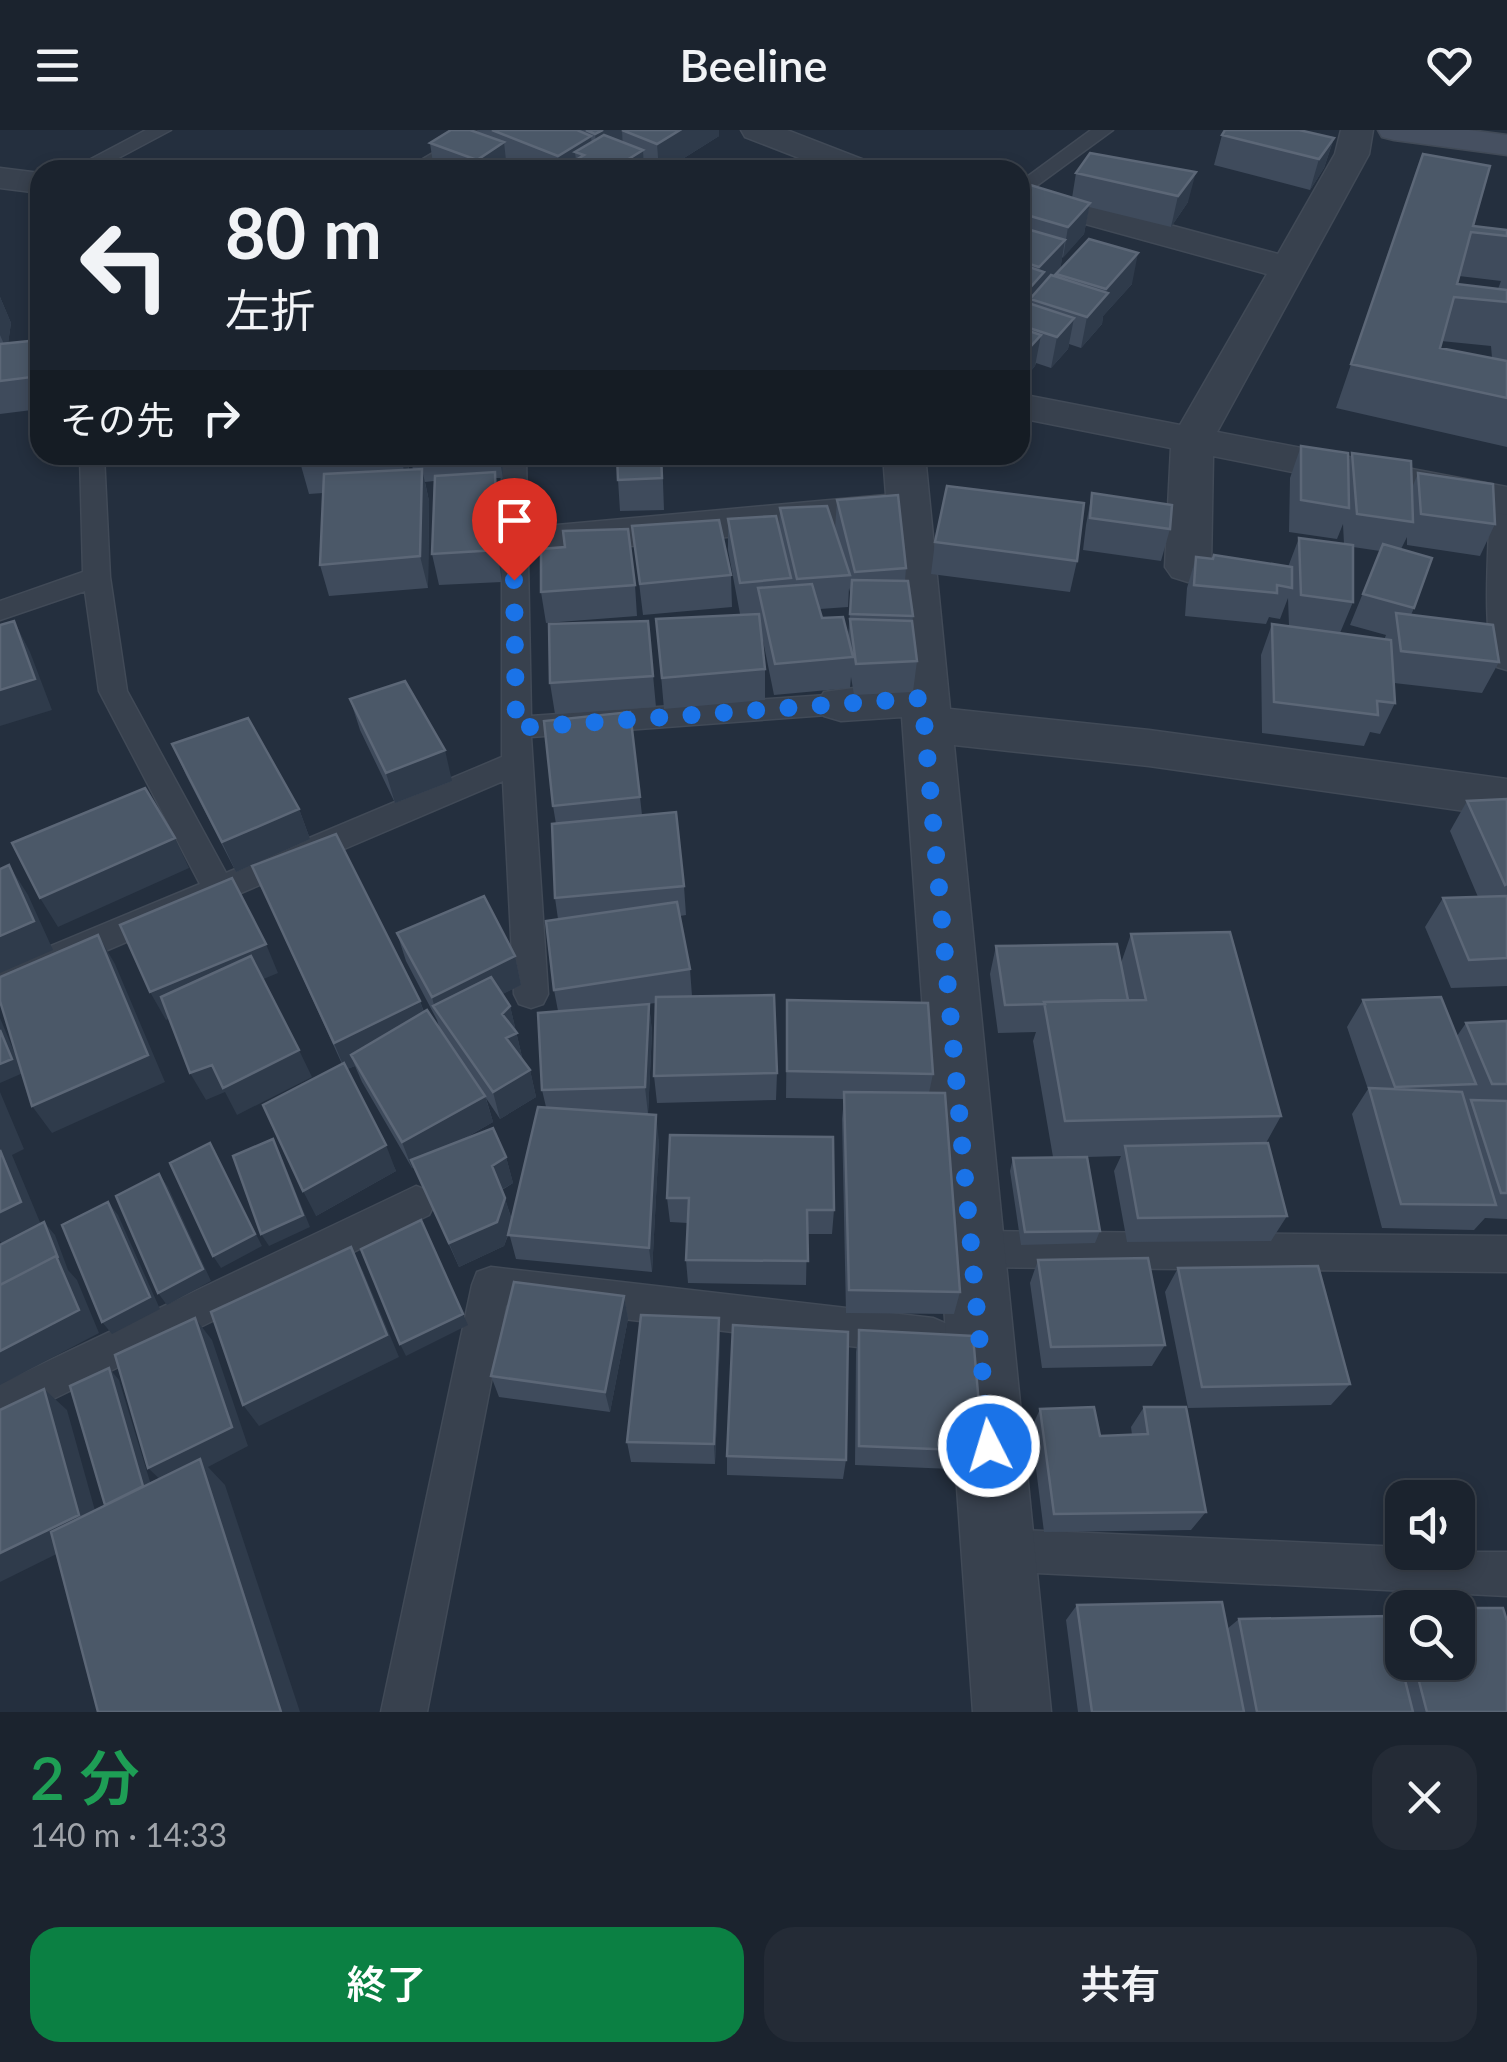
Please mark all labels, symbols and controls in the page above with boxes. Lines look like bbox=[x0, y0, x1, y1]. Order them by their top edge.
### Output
icon: menu bbox=[30, 38, 85, 93]
text: Beeline bbox=[679, 38, 828, 92]
icon: heart bbox=[1422, 38, 1477, 93]
text: 80 m bbox=[225, 190, 382, 274]
icon: left bbox=[60, 200, 190, 330]
text: 左折 bbox=[225, 283, 315, 337]
icon: right bbox=[194, 390, 249, 445]
text: その先 bbox=[60, 396, 174, 442]
pin bbox=[472, 478, 557, 581]
icon: arrive bbox=[487, 493, 542, 548]
position arrow bbox=[937, 1394, 1041, 1498]
map controls bbox=[1385, 1480, 1475, 1680]
button: sound bbox=[1385, 1480, 1475, 1570]
button: search bbox=[1385, 1590, 1475, 1680]
text: 2 分 bbox=[30, 1741, 140, 1813]
button: close bbox=[1372, 1745, 1477, 1850]
text: 140 m · 14:33 bbox=[30, 1815, 227, 1854]
button: 終了 bbox=[30, 1927, 744, 2042]
button: 共有 bbox=[764, 1927, 1477, 2042]

